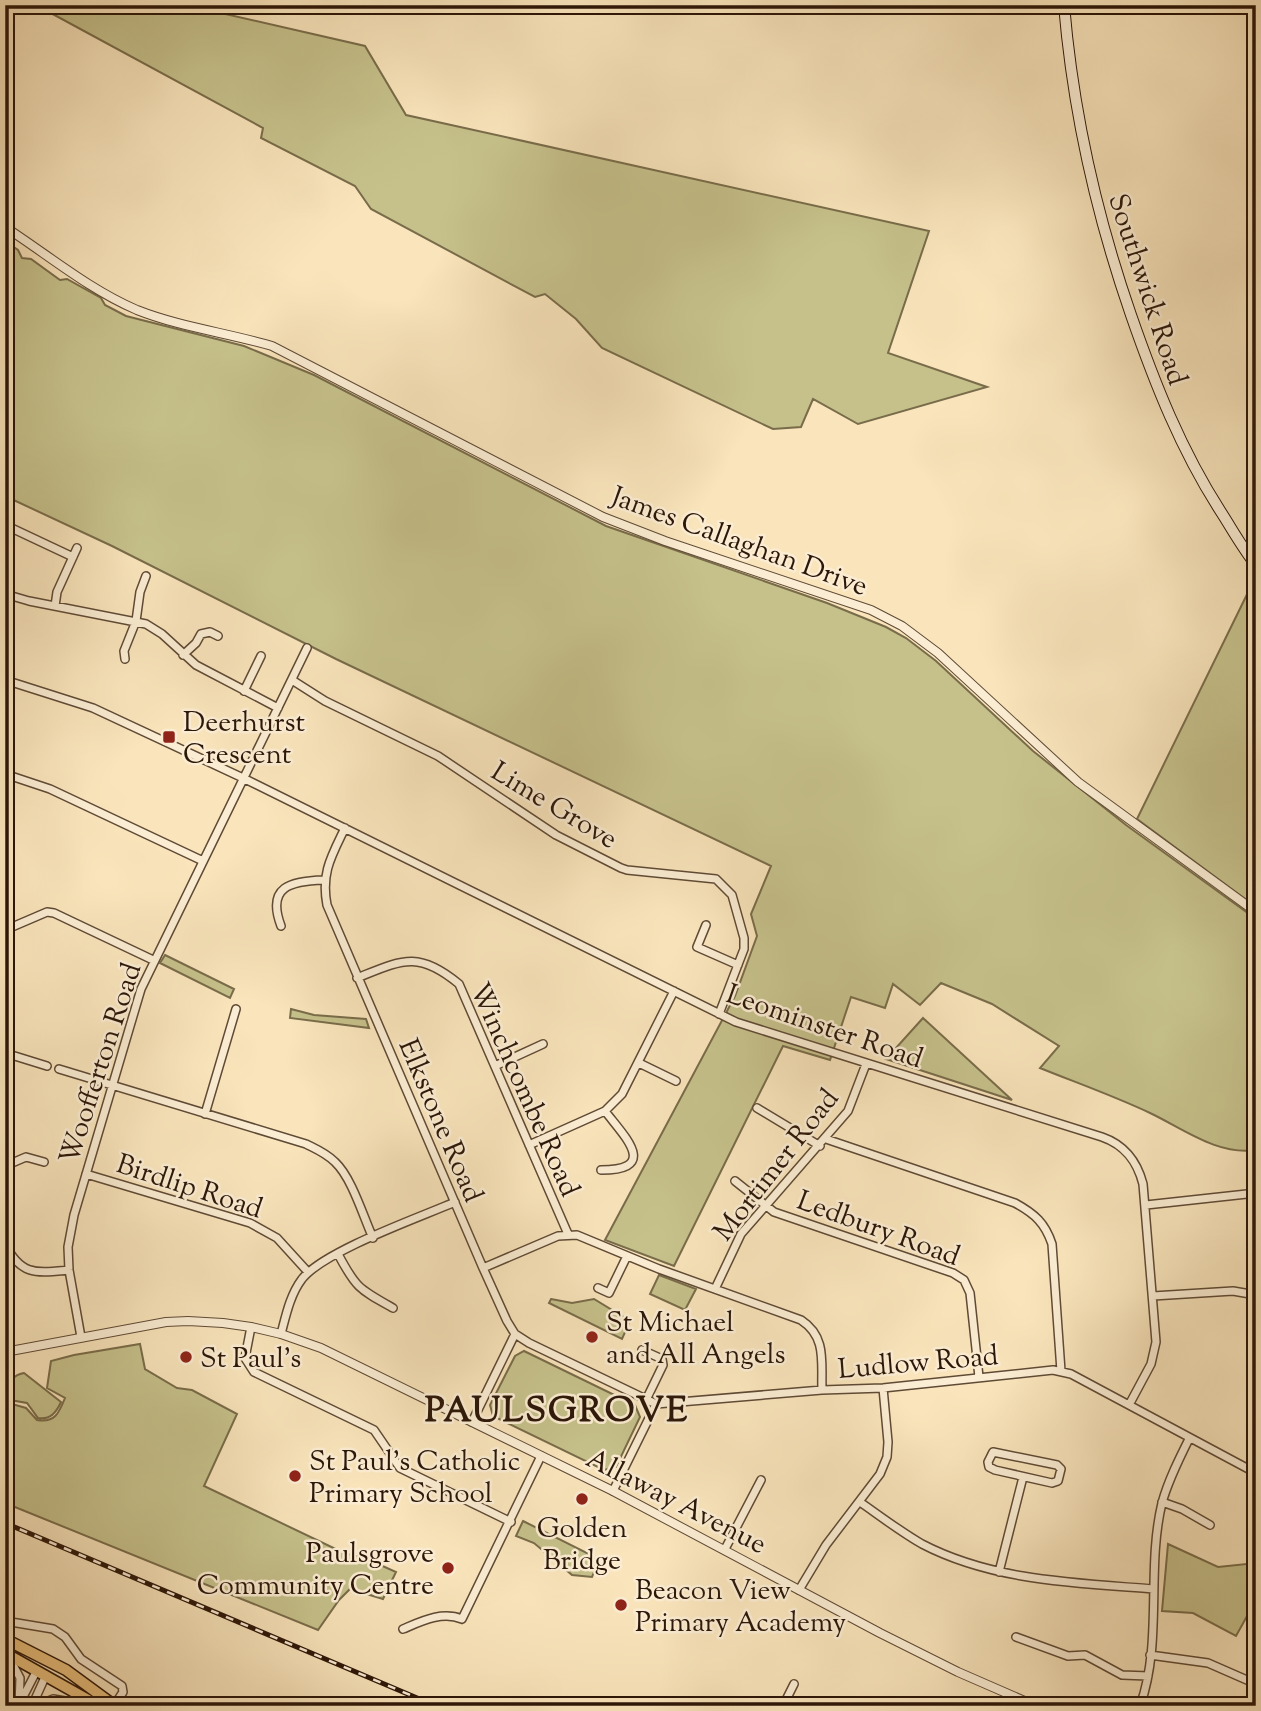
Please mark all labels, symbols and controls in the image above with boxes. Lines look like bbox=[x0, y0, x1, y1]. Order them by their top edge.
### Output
street label: Southwick Road bbox=[1096, 189, 1196, 391]
street label: James Callaghan Drive bbox=[603, 477, 873, 608]
place label: Deerhurst Crescent bbox=[183, 704, 305, 776]
marker: Deerhurst Crescent bbox=[161, 729, 177, 745]
street label: Lime Grove bbox=[483, 753, 624, 860]
street label: Woofferton Road bbox=[50, 958, 153, 1170]
street label: Leominster Road bbox=[720, 975, 928, 1080]
street label: Winchcombe Road bbox=[458, 977, 588, 1204]
street label: Elkstone Road bbox=[387, 1033, 492, 1209]
street label: Mortimer Road bbox=[705, 1081, 850, 1251]
street label: Birdlip Road bbox=[111, 1145, 268, 1230]
street label: Ledbury Road bbox=[791, 1182, 965, 1278]
place label: St Michael and All Angels bbox=[606, 1304, 786, 1376]
marker: St Michael and All Angels bbox=[584, 1329, 600, 1345]
street label: Ludlow Road bbox=[836, 1337, 1000, 1391]
place label: St Paul's bbox=[200, 1340, 301, 1380]
marker: St Paul's bbox=[178, 1349, 194, 1365]
district label: PAULSGROVE bbox=[425, 1387, 689, 1438]
street label: Allaway Avenue bbox=[578, 1440, 773, 1565]
place label: St Paul's Catholic Primary School bbox=[309, 1443, 520, 1515]
marker: St Paul's Catholic Primary School bbox=[287, 1468, 303, 1484]
marker: Golden Bridge bbox=[574, 1491, 590, 1507]
place label: Golden Bridge bbox=[537, 1510, 627, 1582]
place label: Paulsgrove Community Centre bbox=[197, 1535, 434, 1607]
marker: Paulsgrove Community Centre bbox=[440, 1560, 456, 1576]
place label: Beacon View Primary Academy bbox=[635, 1572, 846, 1644]
marker: Beacon View Primary Academy bbox=[613, 1597, 629, 1613]

